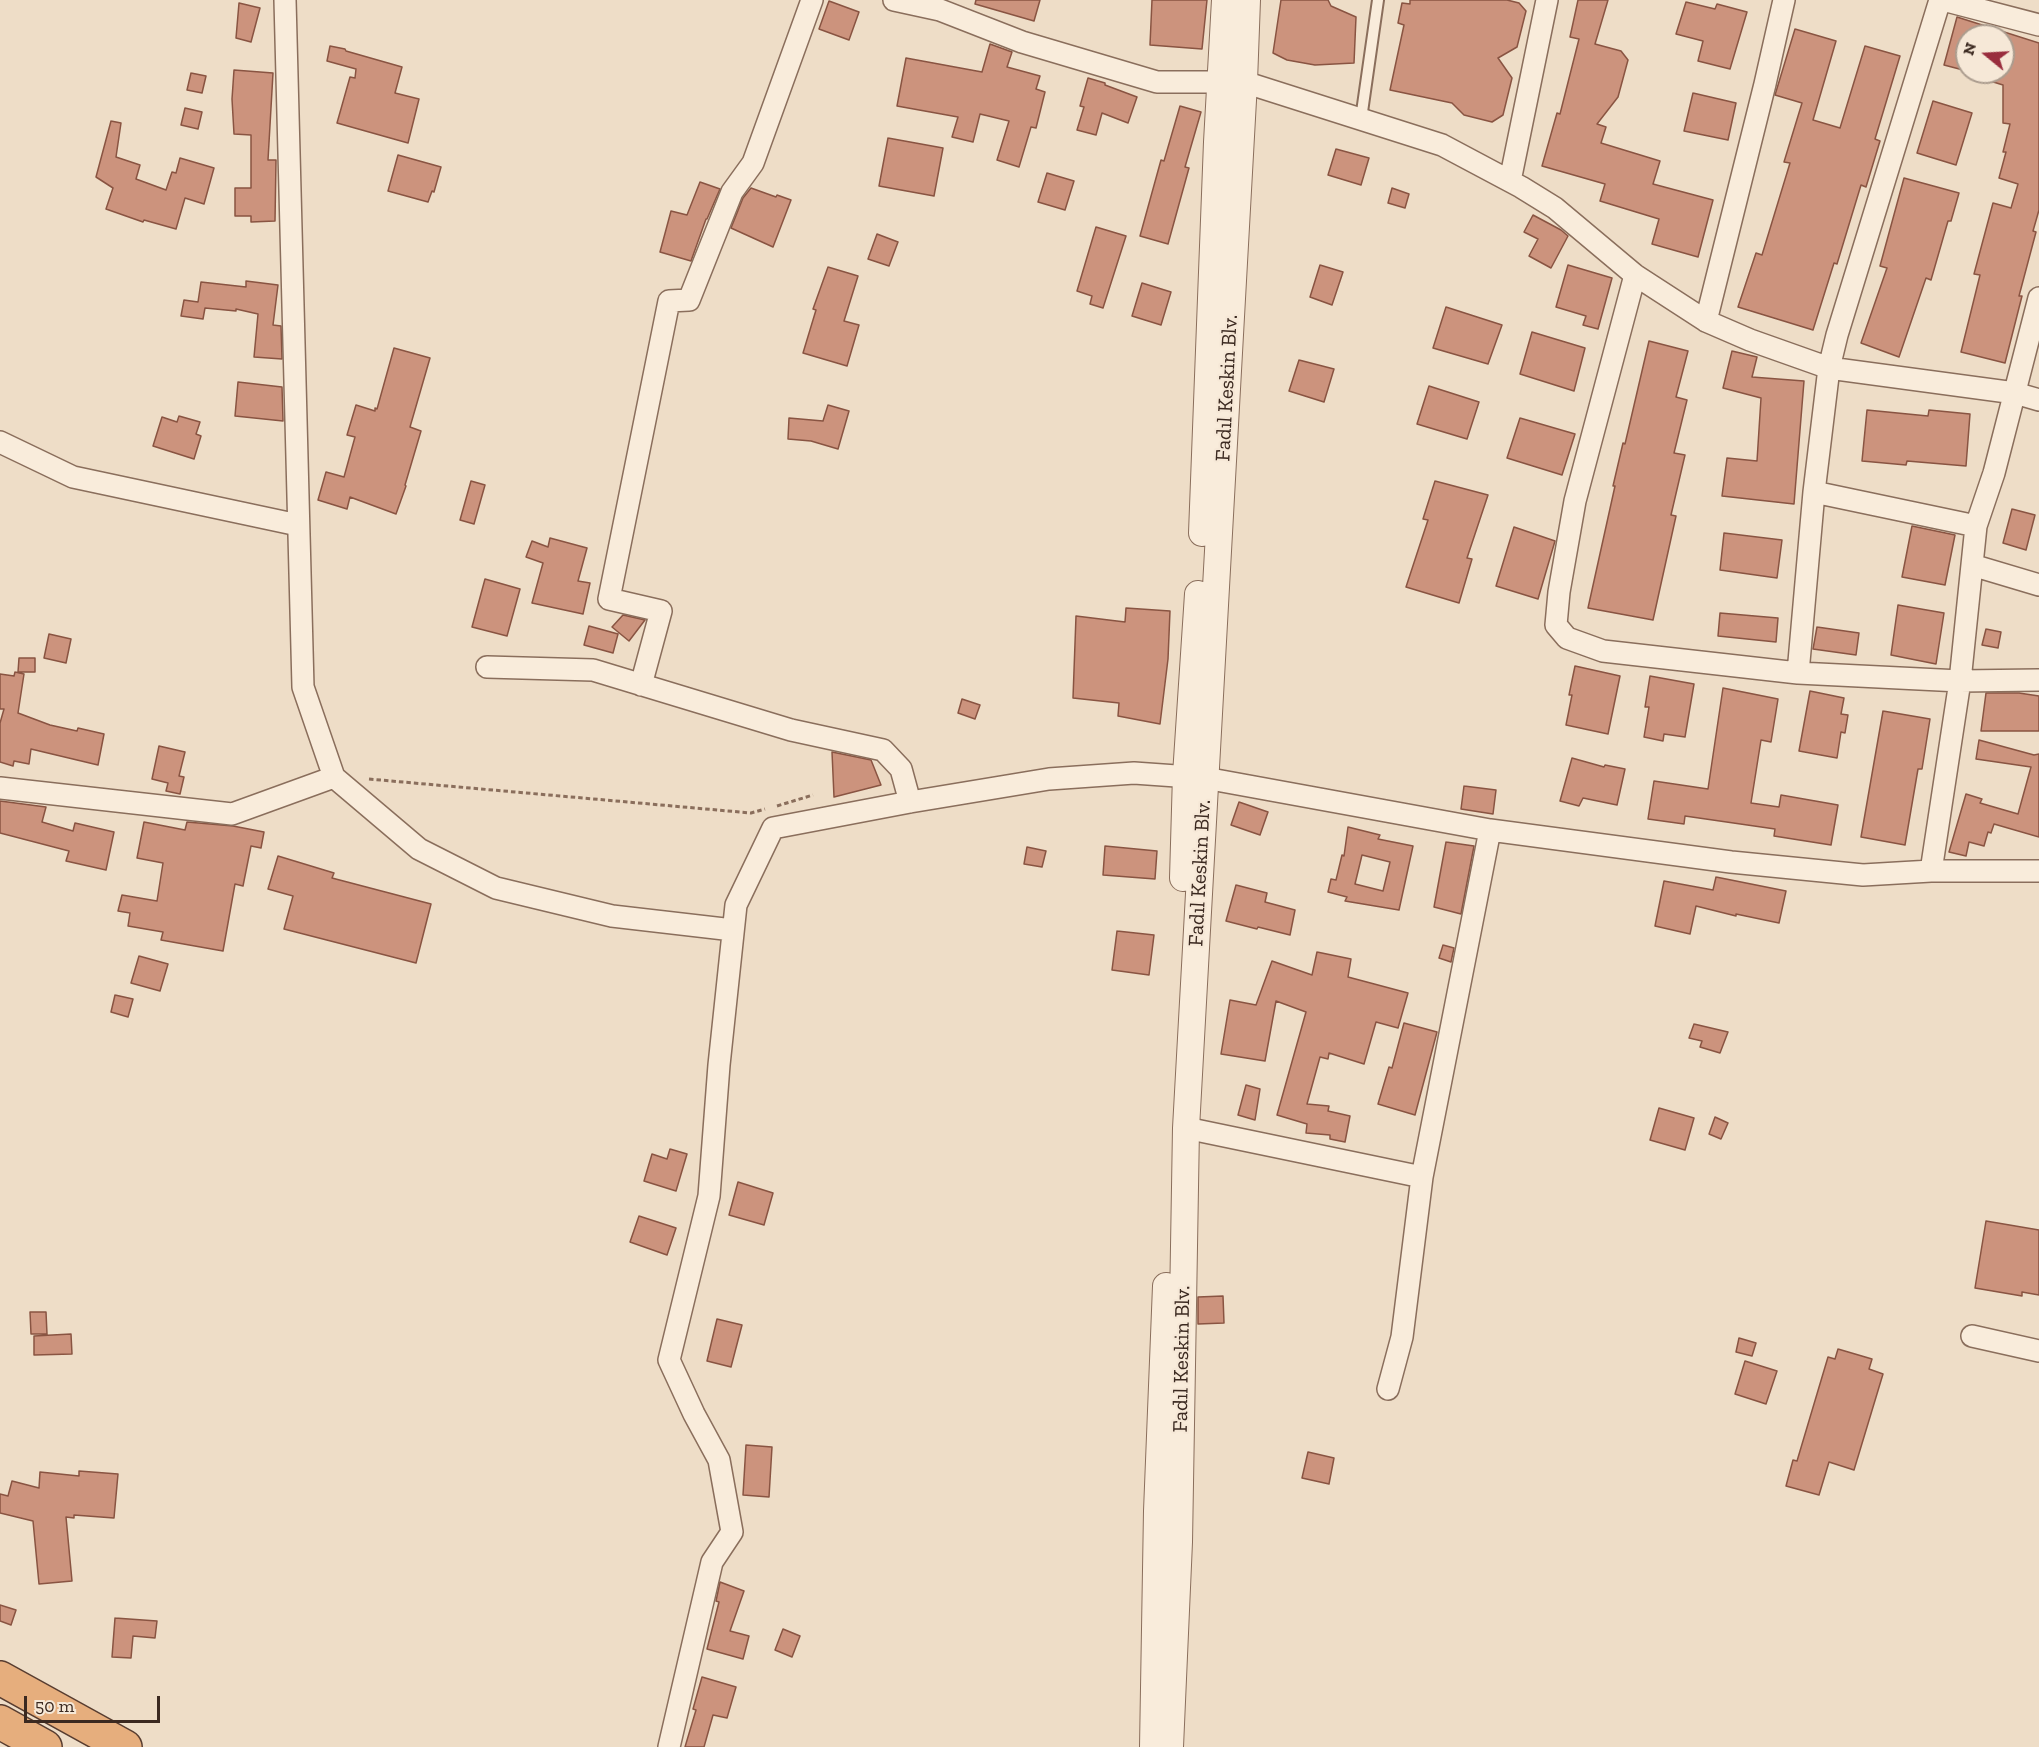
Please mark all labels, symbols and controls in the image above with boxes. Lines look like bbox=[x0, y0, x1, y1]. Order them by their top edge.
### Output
north arrow bbox=[1955, 24, 2015, 84]
text: N bbox=[1958, 40, 1980, 58]
street label: Fadıl Keskin Blv. bbox=[1211, 314, 1243, 462]
street label: Fadıl Keskin Blv. bbox=[1184, 799, 1216, 947]
street label: Fadıl Keskin Blv. bbox=[1168, 1285, 1196, 1433]
scale bar bbox=[27, 1684, 164, 1722]
text: 50 m bbox=[35, 1695, 74, 1717]

